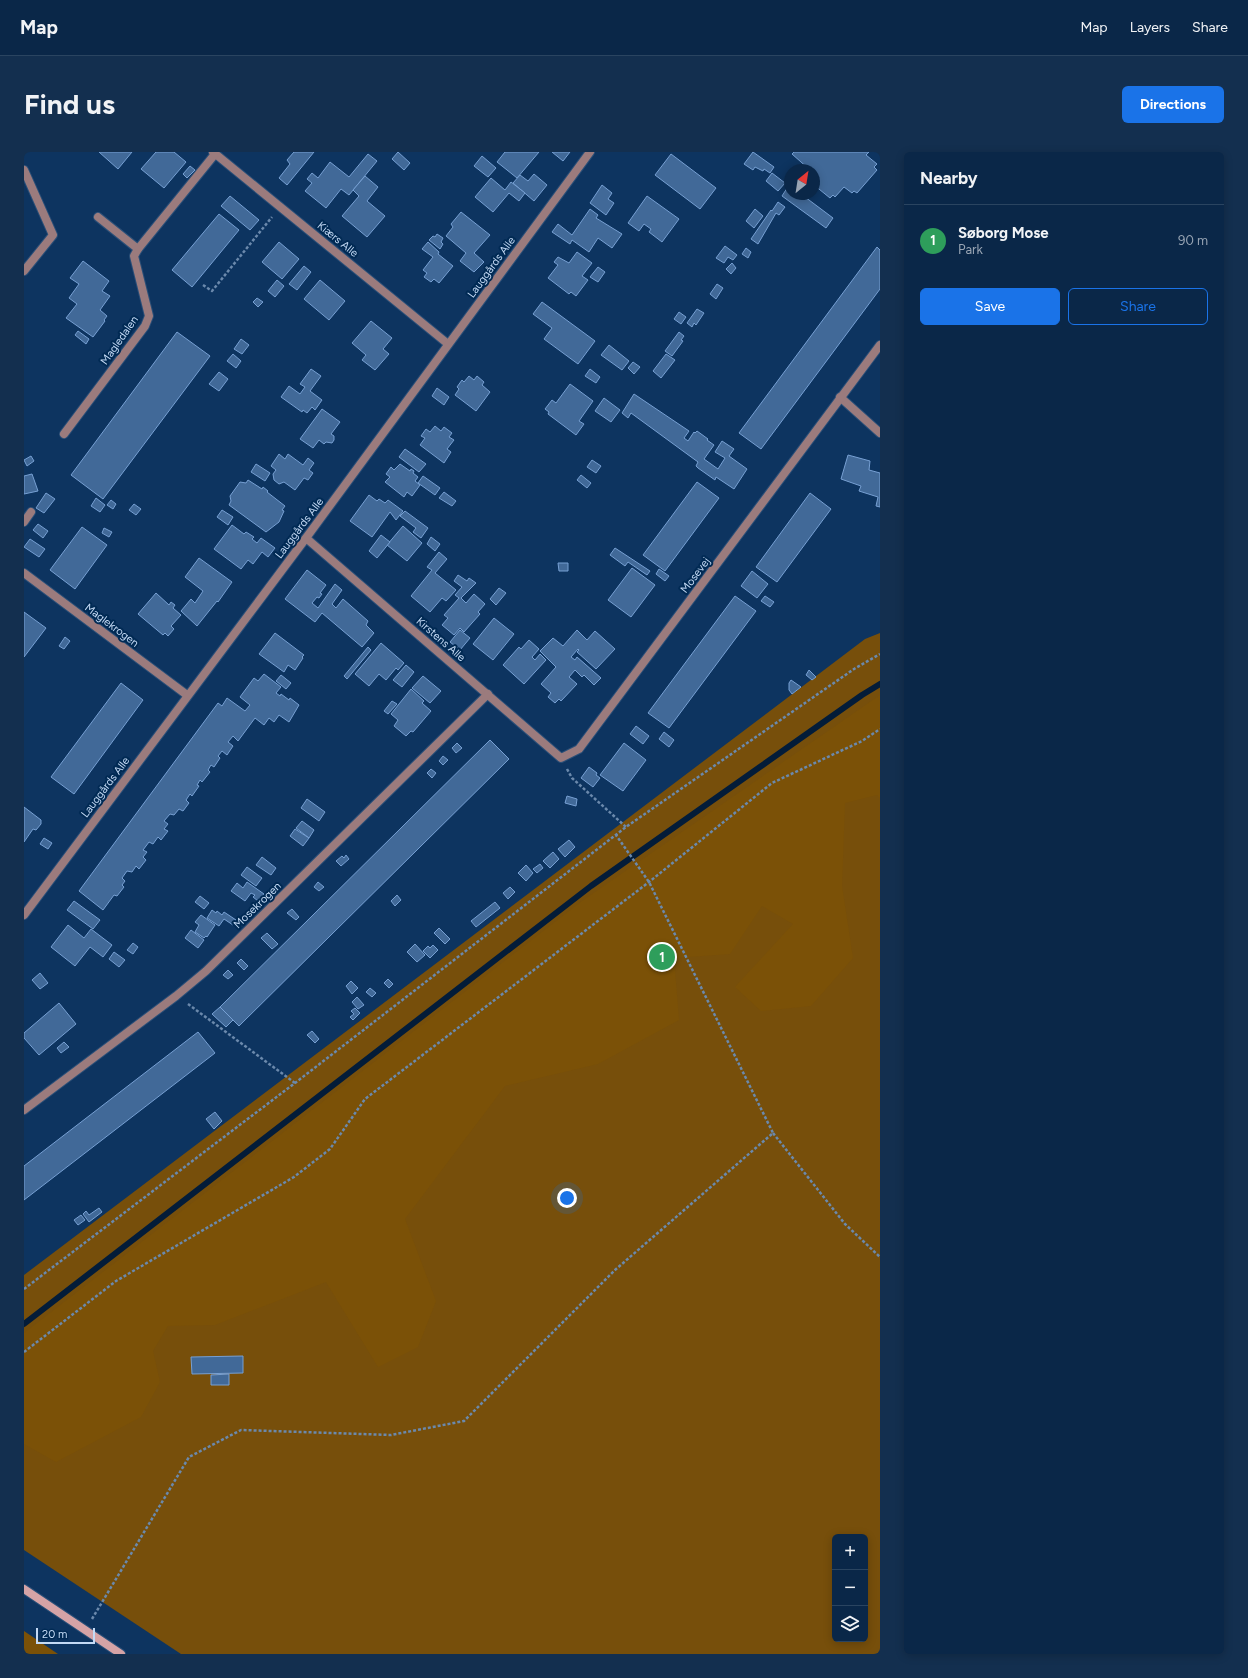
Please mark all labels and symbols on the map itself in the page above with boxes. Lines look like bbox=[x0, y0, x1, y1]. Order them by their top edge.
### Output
north arrow bbox=[784, 164, 820, 200]
street label: Kiærs Alle bbox=[315, 219, 361, 260]
street label: Lauggårds Alle bbox=[465, 234, 518, 300]
street label: Magledalen bbox=[98, 313, 141, 367]
street label: Lauggårds Alle bbox=[272, 496, 326, 561]
street label: Mosevej bbox=[678, 555, 713, 596]
street label: Maglekrogen bbox=[82, 601, 141, 650]
street label: Kirstens Alle bbox=[414, 615, 468, 664]
street label: Lauggårds Alle bbox=[78, 755, 132, 820]
street label: Mosekrogen bbox=[231, 880, 284, 931]
pin: 1 bbox=[649, 942, 675, 972]
your location bbox=[557, 1188, 577, 1208]
scale bar bbox=[36, 1626, 95, 1645]

